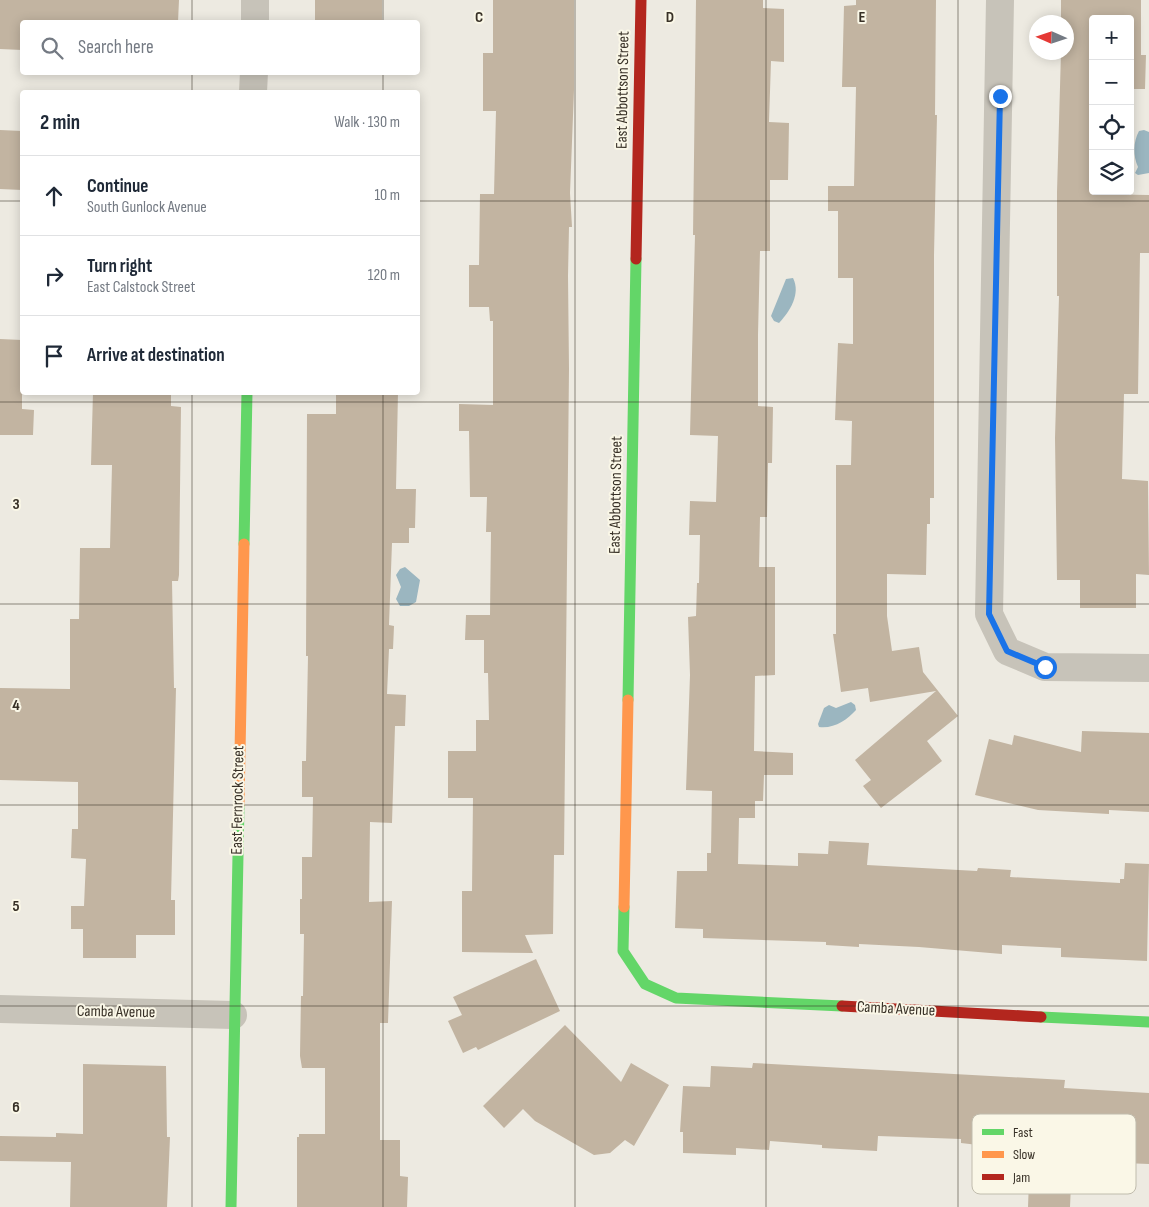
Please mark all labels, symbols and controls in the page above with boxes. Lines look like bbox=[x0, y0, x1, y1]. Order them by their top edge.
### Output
text: C bbox=[475, 8, 483, 27]
text: D bbox=[666, 8, 674, 27]
text: E bbox=[859, 8, 866, 27]
north arrow bbox=[1029, 15, 1074, 60]
map controls bbox=[1089, 15, 1134, 195]
button: + bbox=[1089, 15, 1134, 60]
search box bbox=[20, 20, 420, 75]
street label: East Abbottson Street bbox=[612, 31, 634, 149]
icon: search bbox=[38, 34, 66, 62]
text: Search here bbox=[78, 36, 154, 59]
button: − bbox=[1089, 60, 1134, 105]
route end bbox=[989, 85, 1012, 108]
button: locate bbox=[1089, 105, 1134, 150]
text: 2 min bbox=[40, 110, 80, 135]
text: Walk · 130 m bbox=[334, 113, 400, 132]
button: layers bbox=[1089, 150, 1134, 195]
text: Continue bbox=[87, 175, 148, 198]
icon: ahead bbox=[40, 182, 68, 210]
text: 10 m bbox=[374, 186, 400, 205]
text: South Gunlock Avenue bbox=[87, 198, 207, 217]
text: Turn right bbox=[87, 255, 152, 278]
icon: right bbox=[40, 262, 68, 290]
text: 120 m bbox=[368, 266, 400, 285]
text: East Calstock Street bbox=[87, 278, 195, 297]
icon: arrive bbox=[40, 342, 68, 370]
text: Arrive at destination bbox=[87, 344, 225, 367]
street label: East Abbottson Street bbox=[605, 436, 627, 554]
text: 3 bbox=[12, 495, 20, 514]
route start bbox=[1034, 656, 1057, 679]
text: 4 bbox=[12, 696, 20, 715]
street label: East Fernrock Street bbox=[228, 745, 248, 855]
text: 5 bbox=[12, 897, 20, 916]
street label: Camba Avenue bbox=[856, 997, 936, 1021]
street label: Camba Avenue bbox=[77, 1002, 155, 1022]
text: 6 bbox=[12, 1098, 20, 1117]
legend bbox=[972, 1114, 1136, 1194]
text: Fast bbox=[1013, 1124, 1033, 1141]
text: Slow bbox=[1013, 1146, 1035, 1163]
text: Jam bbox=[1012, 1169, 1030, 1186]

